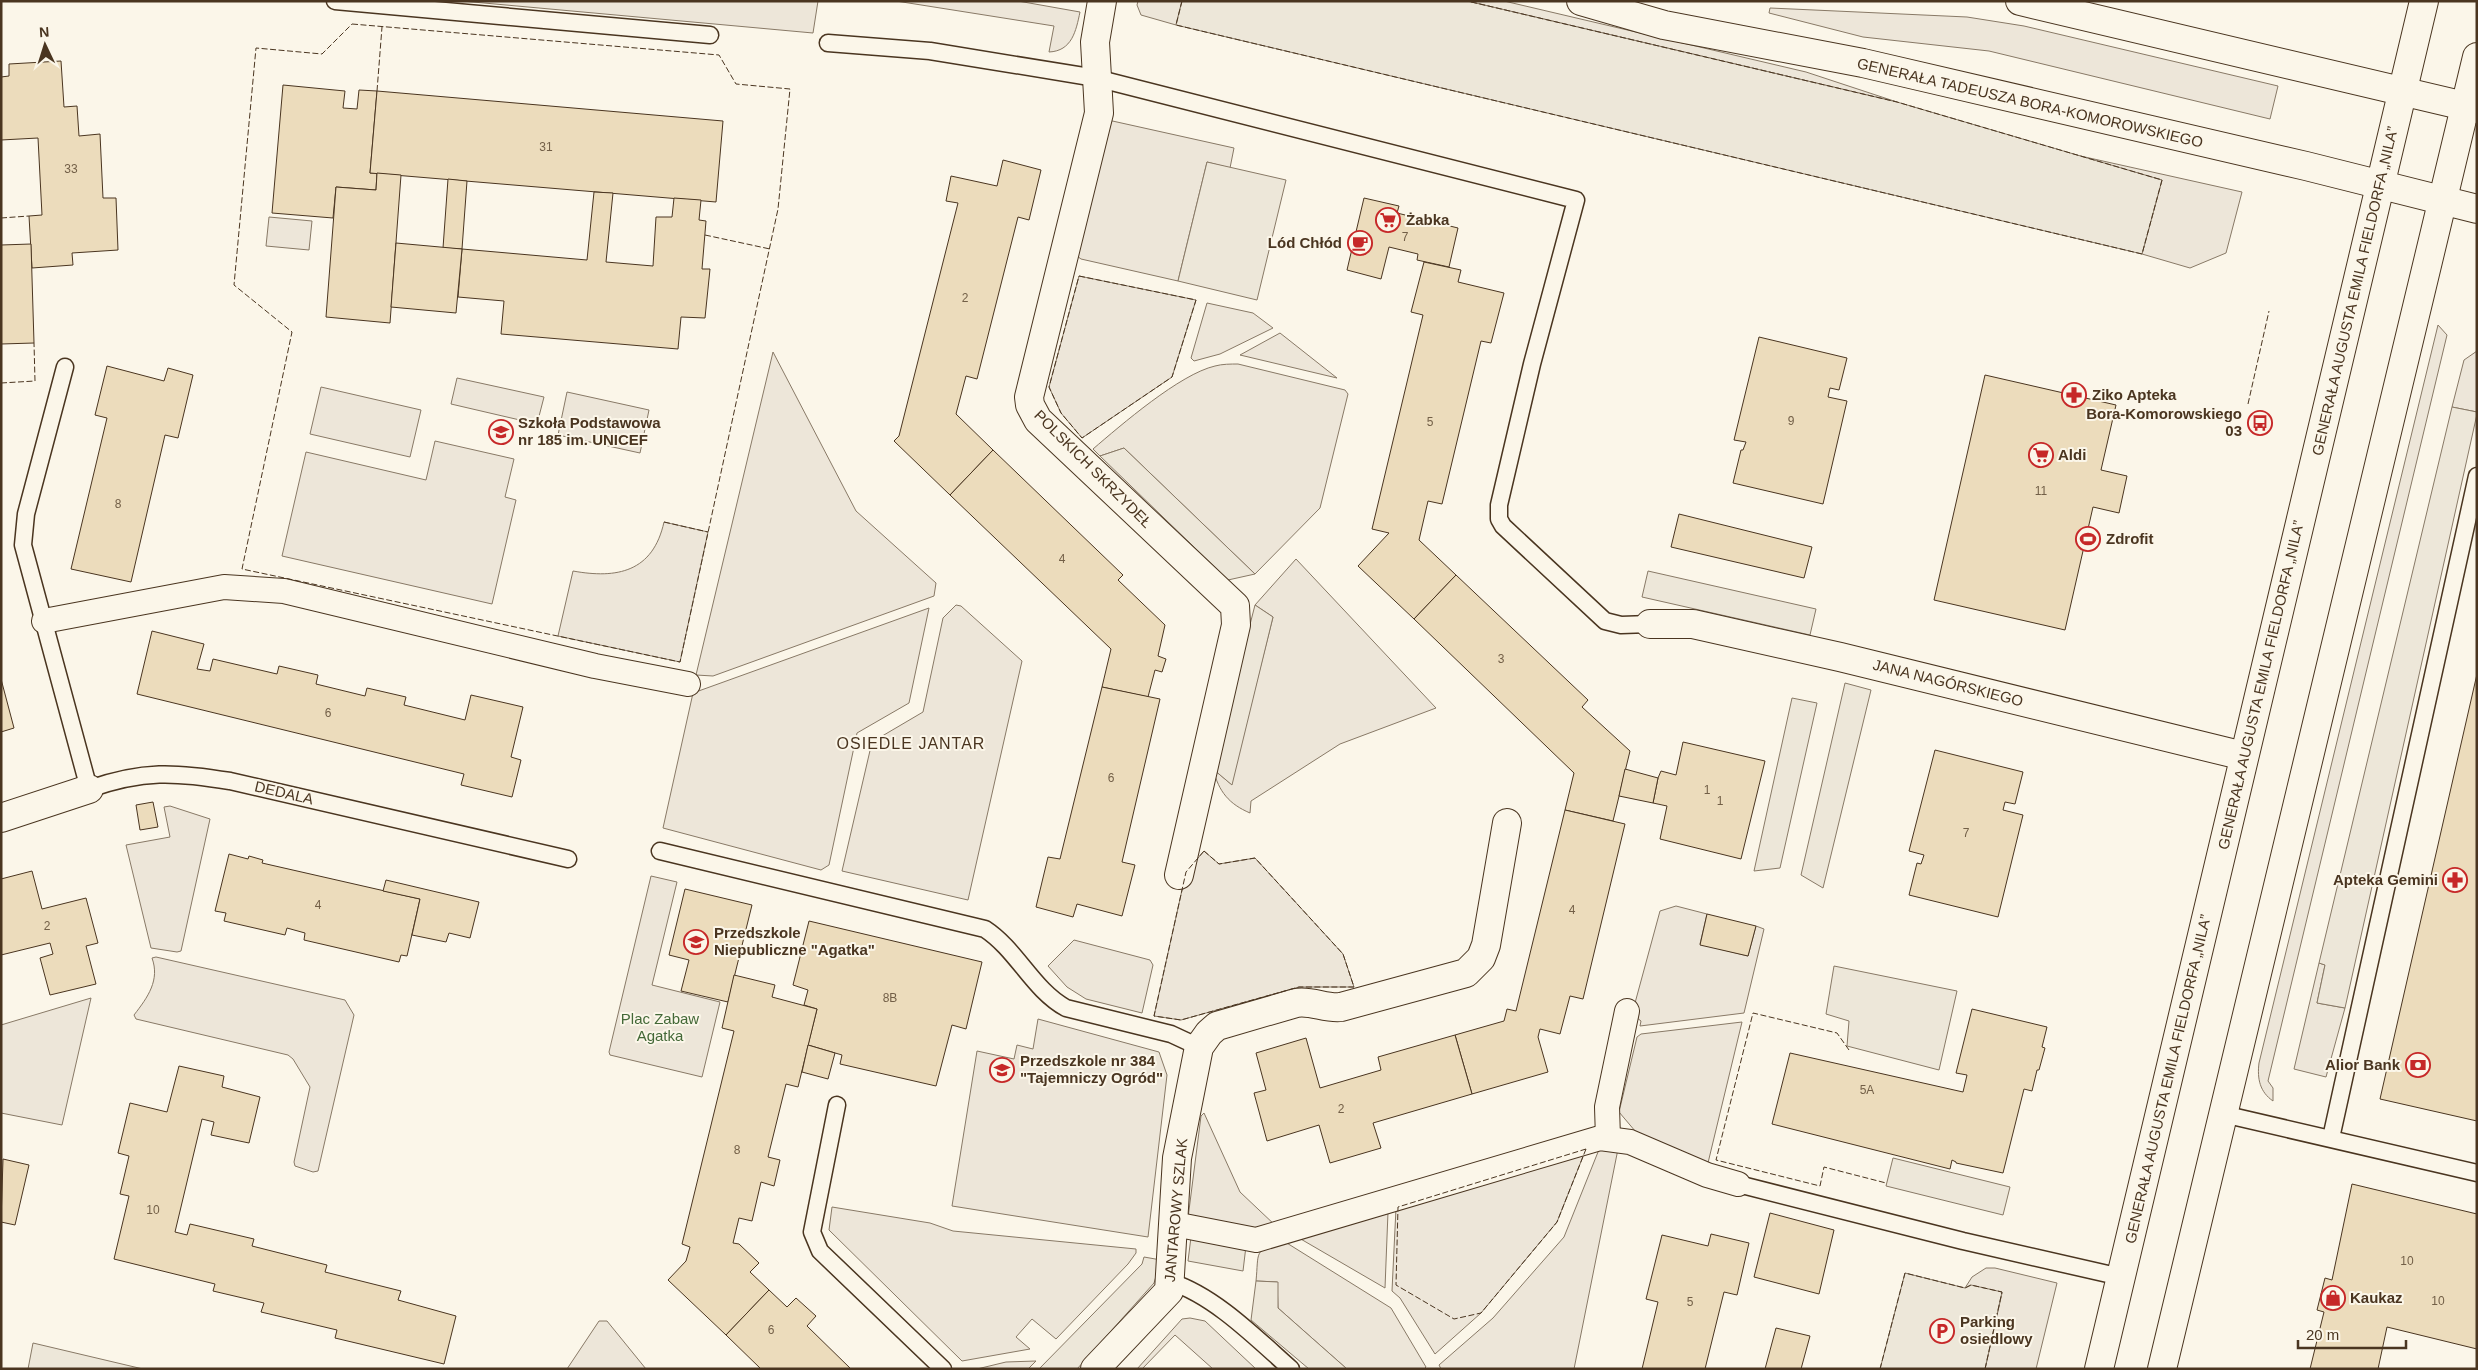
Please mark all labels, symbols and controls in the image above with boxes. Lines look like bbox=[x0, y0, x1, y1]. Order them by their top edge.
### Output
north arrow bbox=[20, 20, 70, 70]
text: N bbox=[38, 24, 50, 40]
street label: GENERAŁA TADEUSZA BORA-KOMOROWSKIEGO bbox=[1855, 54, 2205, 151]
street label: GENERAŁA AUGUSTA EMILA FIELDORFA „NILA” bbox=[2308, 125, 2401, 457]
house number: 31 bbox=[539, 140, 553, 154]
house number: 33 bbox=[64, 162, 78, 176]
supermarket icon: Żabka bbox=[1375, 207, 1401, 233]
place label: Żabka bbox=[1406, 211, 1450, 228]
cafe icon: Lód Chłód bbox=[1347, 230, 1373, 256]
house number: 7 bbox=[1402, 230, 1409, 244]
place label: Lód Chłód bbox=[1268, 234, 1342, 251]
house number: 2 bbox=[962, 291, 969, 305]
pharmacy icon: Ziko Apteka bbox=[2061, 382, 2087, 408]
place label: Ziko Apteka bbox=[2092, 386, 2177, 403]
place label: Bora-Komorowskiego 03 bbox=[2086, 405, 2242, 439]
street label: POLSKICH SKRZYDEŁ bbox=[1031, 406, 1156, 531]
bus stop icon: Bora-Komorowskiego 03 bbox=[2247, 410, 2273, 436]
place label: Szkoła Podstawowa nr 185 im. UNICEF bbox=[518, 414, 661, 448]
house number: 9 bbox=[1788, 414, 1795, 428]
house number: 5 bbox=[1427, 415, 1434, 429]
school or university icon: Szkoła Podstawowa nr 185 im. UNICEF bbox=[488, 419, 514, 445]
supermarket icon: Aldi bbox=[2028, 442, 2054, 468]
place label: Aldi bbox=[2058, 446, 2086, 463]
house number: 11 bbox=[2035, 484, 2048, 498]
house number: 8 bbox=[115, 497, 122, 511]
street label: GENERAŁA AUGUSTA EMILA FIELDORFA „NILA” bbox=[2214, 519, 2307, 851]
sports icon: Zdrofit bbox=[2075, 526, 2101, 552]
place label: Zdrofit bbox=[2106, 530, 2153, 547]
house number: 4 bbox=[1059, 552, 1066, 566]
house number: 3 bbox=[1498, 652, 1505, 666]
street label: JANA NAGÓRSKIEGO bbox=[1871, 656, 2025, 709]
house number: 6 bbox=[325, 706, 332, 720]
district label: OSIEDLE JANTAR bbox=[837, 735, 985, 752]
house number: 6 bbox=[1108, 771, 1115, 785]
street label: DEDALA bbox=[253, 777, 315, 808]
house number: 1 bbox=[1704, 783, 1711, 797]
house number: 1 bbox=[1717, 794, 1724, 808]
house number: 7 bbox=[1963, 826, 1970, 840]
pharmacy icon: Apteka Gemini bbox=[2442, 867, 2468, 893]
place label: Apteka Gemini bbox=[2333, 871, 2438, 888]
house number: 4 bbox=[315, 898, 322, 912]
house number: 4 bbox=[1569, 903, 1576, 917]
street label: GENERAŁA AUGUSTA EMILA FIELDORFA „NILA” bbox=[2121, 913, 2214, 1245]
house number: 2 bbox=[44, 919, 51, 933]
place label: Przedszkole Niepubliczne "Agatka" bbox=[714, 924, 875, 958]
school or university icon: Przedszkole Niepubliczne "Agatka" bbox=[683, 929, 709, 955]
house number: 8B bbox=[883, 991, 897, 1005]
park label: Plac Zabaw Agatka bbox=[621, 1010, 699, 1044]
place label: Przedszkole nr 384 "Tajemniczy Ogród" bbox=[1020, 1052, 1163, 1086]
bank icon: Alior Bank bbox=[2405, 1052, 2431, 1078]
place label: Alior Bank bbox=[2325, 1056, 2401, 1073]
school or university icon: Przedszkole nr 384 "Tajemniczy Ogród" bbox=[989, 1057, 1015, 1083]
house number: 5A bbox=[1860, 1083, 1874, 1097]
house number: 2 bbox=[1338, 1102, 1345, 1116]
street label: JANTAROWY SZLAK bbox=[1161, 1137, 1190, 1283]
house number: 8 bbox=[734, 1143, 741, 1157]
house number: 10 bbox=[146, 1203, 160, 1217]
house number: 10 bbox=[2400, 1254, 2414, 1268]
shop icon: Kaukaz bbox=[2320, 1285, 2346, 1311]
place label: Kaukaz bbox=[2350, 1289, 2403, 1306]
house number: 10 bbox=[2431, 1294, 2445, 1308]
house number: 5 bbox=[1687, 1295, 1694, 1309]
place label: Parking osiedlowy bbox=[1960, 1313, 2033, 1347]
parking icon: Parking osiedlowy bbox=[1929, 1318, 1955, 1344]
scale bar bbox=[2298, 1318, 2406, 1350]
house number: 6 bbox=[768, 1323, 775, 1337]
text: 20 m bbox=[2306, 1326, 2339, 1343]

